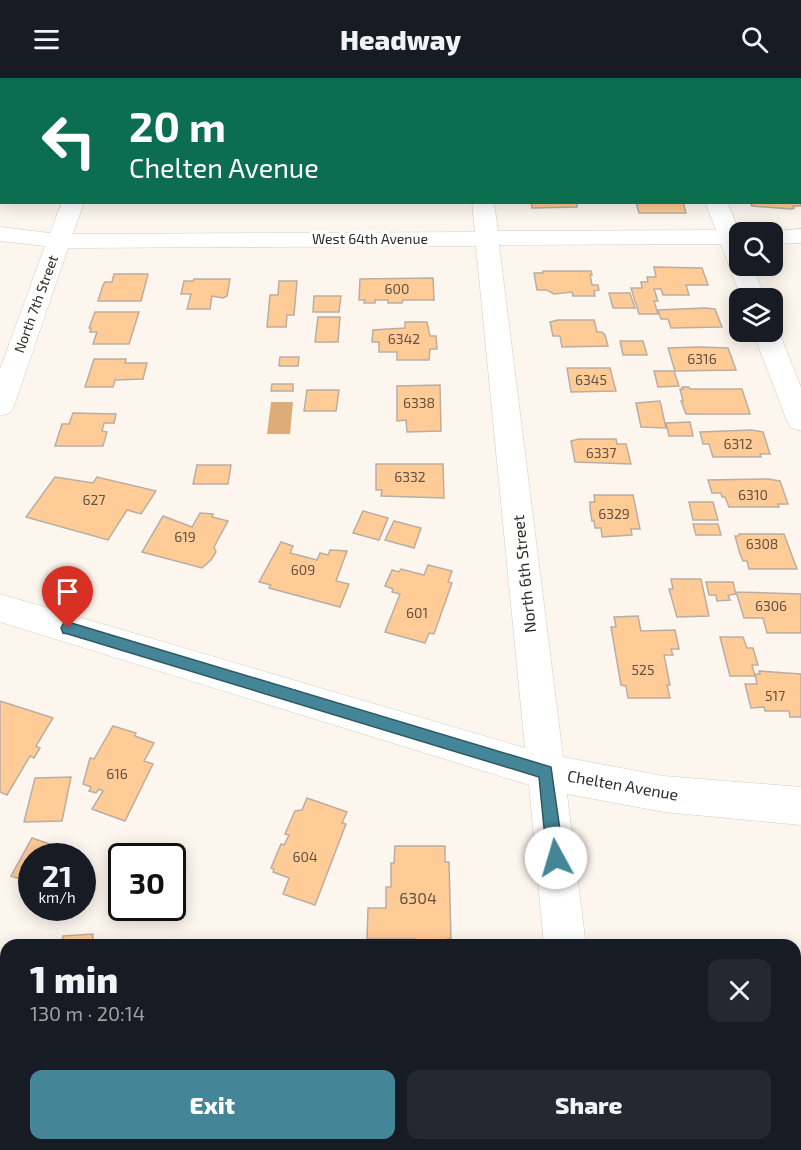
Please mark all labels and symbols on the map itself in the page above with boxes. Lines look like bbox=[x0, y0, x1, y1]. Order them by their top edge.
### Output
street label: West 64th Avenue bbox=[312, 230, 428, 247]
street label: North 7th Street bbox=[10, 253, 61, 355]
house number: 600 bbox=[385, 280, 409, 297]
house number: 6342 bbox=[388, 330, 420, 347]
house number: 6316 bbox=[687, 350, 717, 367]
house number: 6345 bbox=[575, 371, 607, 388]
house number: 6338 bbox=[403, 394, 435, 411]
house number: 6312 bbox=[723, 435, 753, 452]
house number: 6337 bbox=[586, 444, 616, 461]
house number: 6332 bbox=[394, 468, 426, 485]
house number: 6310 bbox=[738, 486, 768, 503]
house number: 627 bbox=[82, 491, 106, 508]
house number: 6329 bbox=[598, 505, 630, 522]
street label: North 6th Street bbox=[508, 514, 539, 634]
house number: 619 bbox=[174, 528, 196, 545]
house number: 6308 bbox=[746, 535, 778, 552]
house number: 609 bbox=[291, 561, 315, 578]
pin bbox=[42, 566, 93, 628]
house number: 6306 bbox=[755, 597, 787, 614]
house number: 601 bbox=[406, 604, 428, 621]
house number: 525 bbox=[632, 661, 654, 678]
house number: 517 bbox=[765, 687, 785, 704]
house number: 616 bbox=[106, 765, 128, 782]
street label: Chelten Avenue bbox=[566, 765, 680, 804]
position arrow bbox=[524, 826, 588, 890]
speed limit sign: 30 bbox=[108, 843, 186, 921]
house number: 604 bbox=[292, 848, 318, 865]
house number: 6304 bbox=[399, 888, 437, 907]

